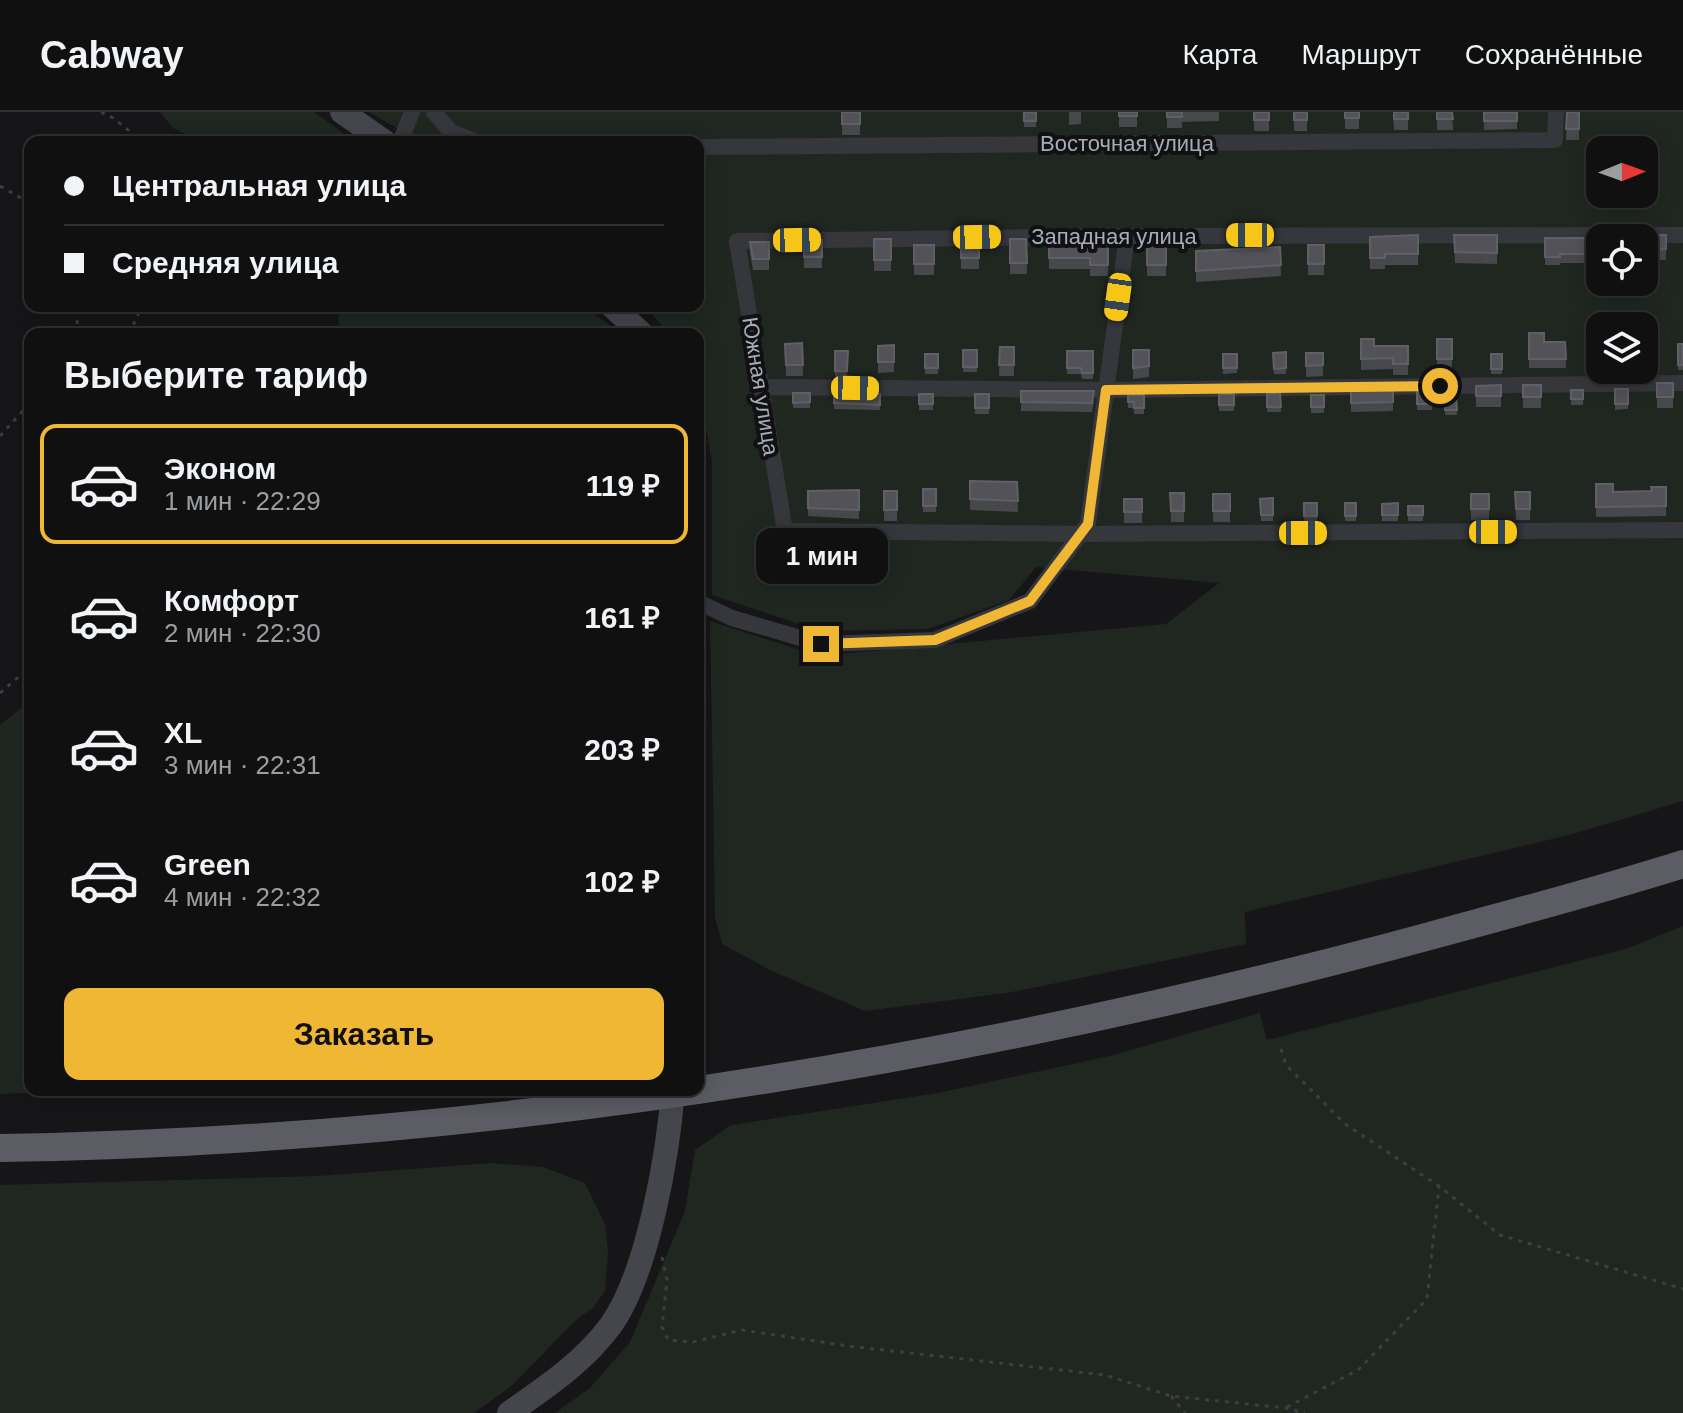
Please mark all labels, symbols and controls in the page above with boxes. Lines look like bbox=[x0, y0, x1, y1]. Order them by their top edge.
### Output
text: Cabway bbox=[40, 34, 184, 76]
text: Карта bbox=[1182, 39, 1257, 70]
text: Маршрут bbox=[1301, 39, 1421, 70]
text: Сохранённые bbox=[1465, 39, 1643, 70]
street label: Восточная улица bbox=[1040, 131, 1215, 156]
north arrow bbox=[1586, 136, 1658, 208]
map controls bbox=[1586, 136, 1658, 384]
text: Центральная улица bbox=[112, 169, 406, 202]
car bbox=[1226, 223, 1274, 247]
street label: Западная улица bbox=[1031, 224, 1197, 249]
button: locate bbox=[1586, 224, 1658, 296]
car bbox=[953, 225, 1001, 249]
car bbox=[773, 228, 821, 252]
text: Средняя улица bbox=[112, 246, 338, 279]
car bbox=[1103, 272, 1133, 322]
button: layers bbox=[1586, 312, 1658, 384]
street label: Южная улица bbox=[737, 315, 784, 458]
text: Выберите тариф bbox=[64, 355, 368, 396]
route start bbox=[1422, 368, 1458, 404]
car bbox=[831, 376, 879, 400]
icon: car bbox=[68, 448, 140, 520]
text: Эконом bbox=[164, 452, 277, 485]
text: 119 ₽ bbox=[586, 469, 660, 502]
text: 1 мин · 22:29 bbox=[164, 486, 321, 516]
car bbox=[1469, 520, 1517, 544]
car bbox=[1279, 521, 1327, 545]
callout: 1 мин bbox=[755, 528, 887, 584]
text: 1 мин bbox=[786, 541, 858, 571]
icon: car bbox=[68, 580, 140, 652]
text: Комфорт bbox=[164, 584, 299, 617]
text: 161 ₽ bbox=[584, 601, 660, 634]
text: 2 мин · 22:30 bbox=[164, 618, 321, 648]
route end bbox=[803, 626, 839, 662]
icon: car bbox=[68, 712, 140, 784]
text: XL bbox=[164, 716, 202, 749]
text: 203 ₽ bbox=[584, 733, 660, 766]
text: 3 мин · 22:31 bbox=[164, 750, 321, 780]
icon: car bbox=[68, 844, 140, 916]
text: Green bbox=[164, 848, 251, 881]
text: 102 ₽ bbox=[584, 865, 660, 898]
text: 4 мин · 22:32 bbox=[164, 882, 321, 912]
button: Заказать bbox=[64, 988, 664, 1080]

